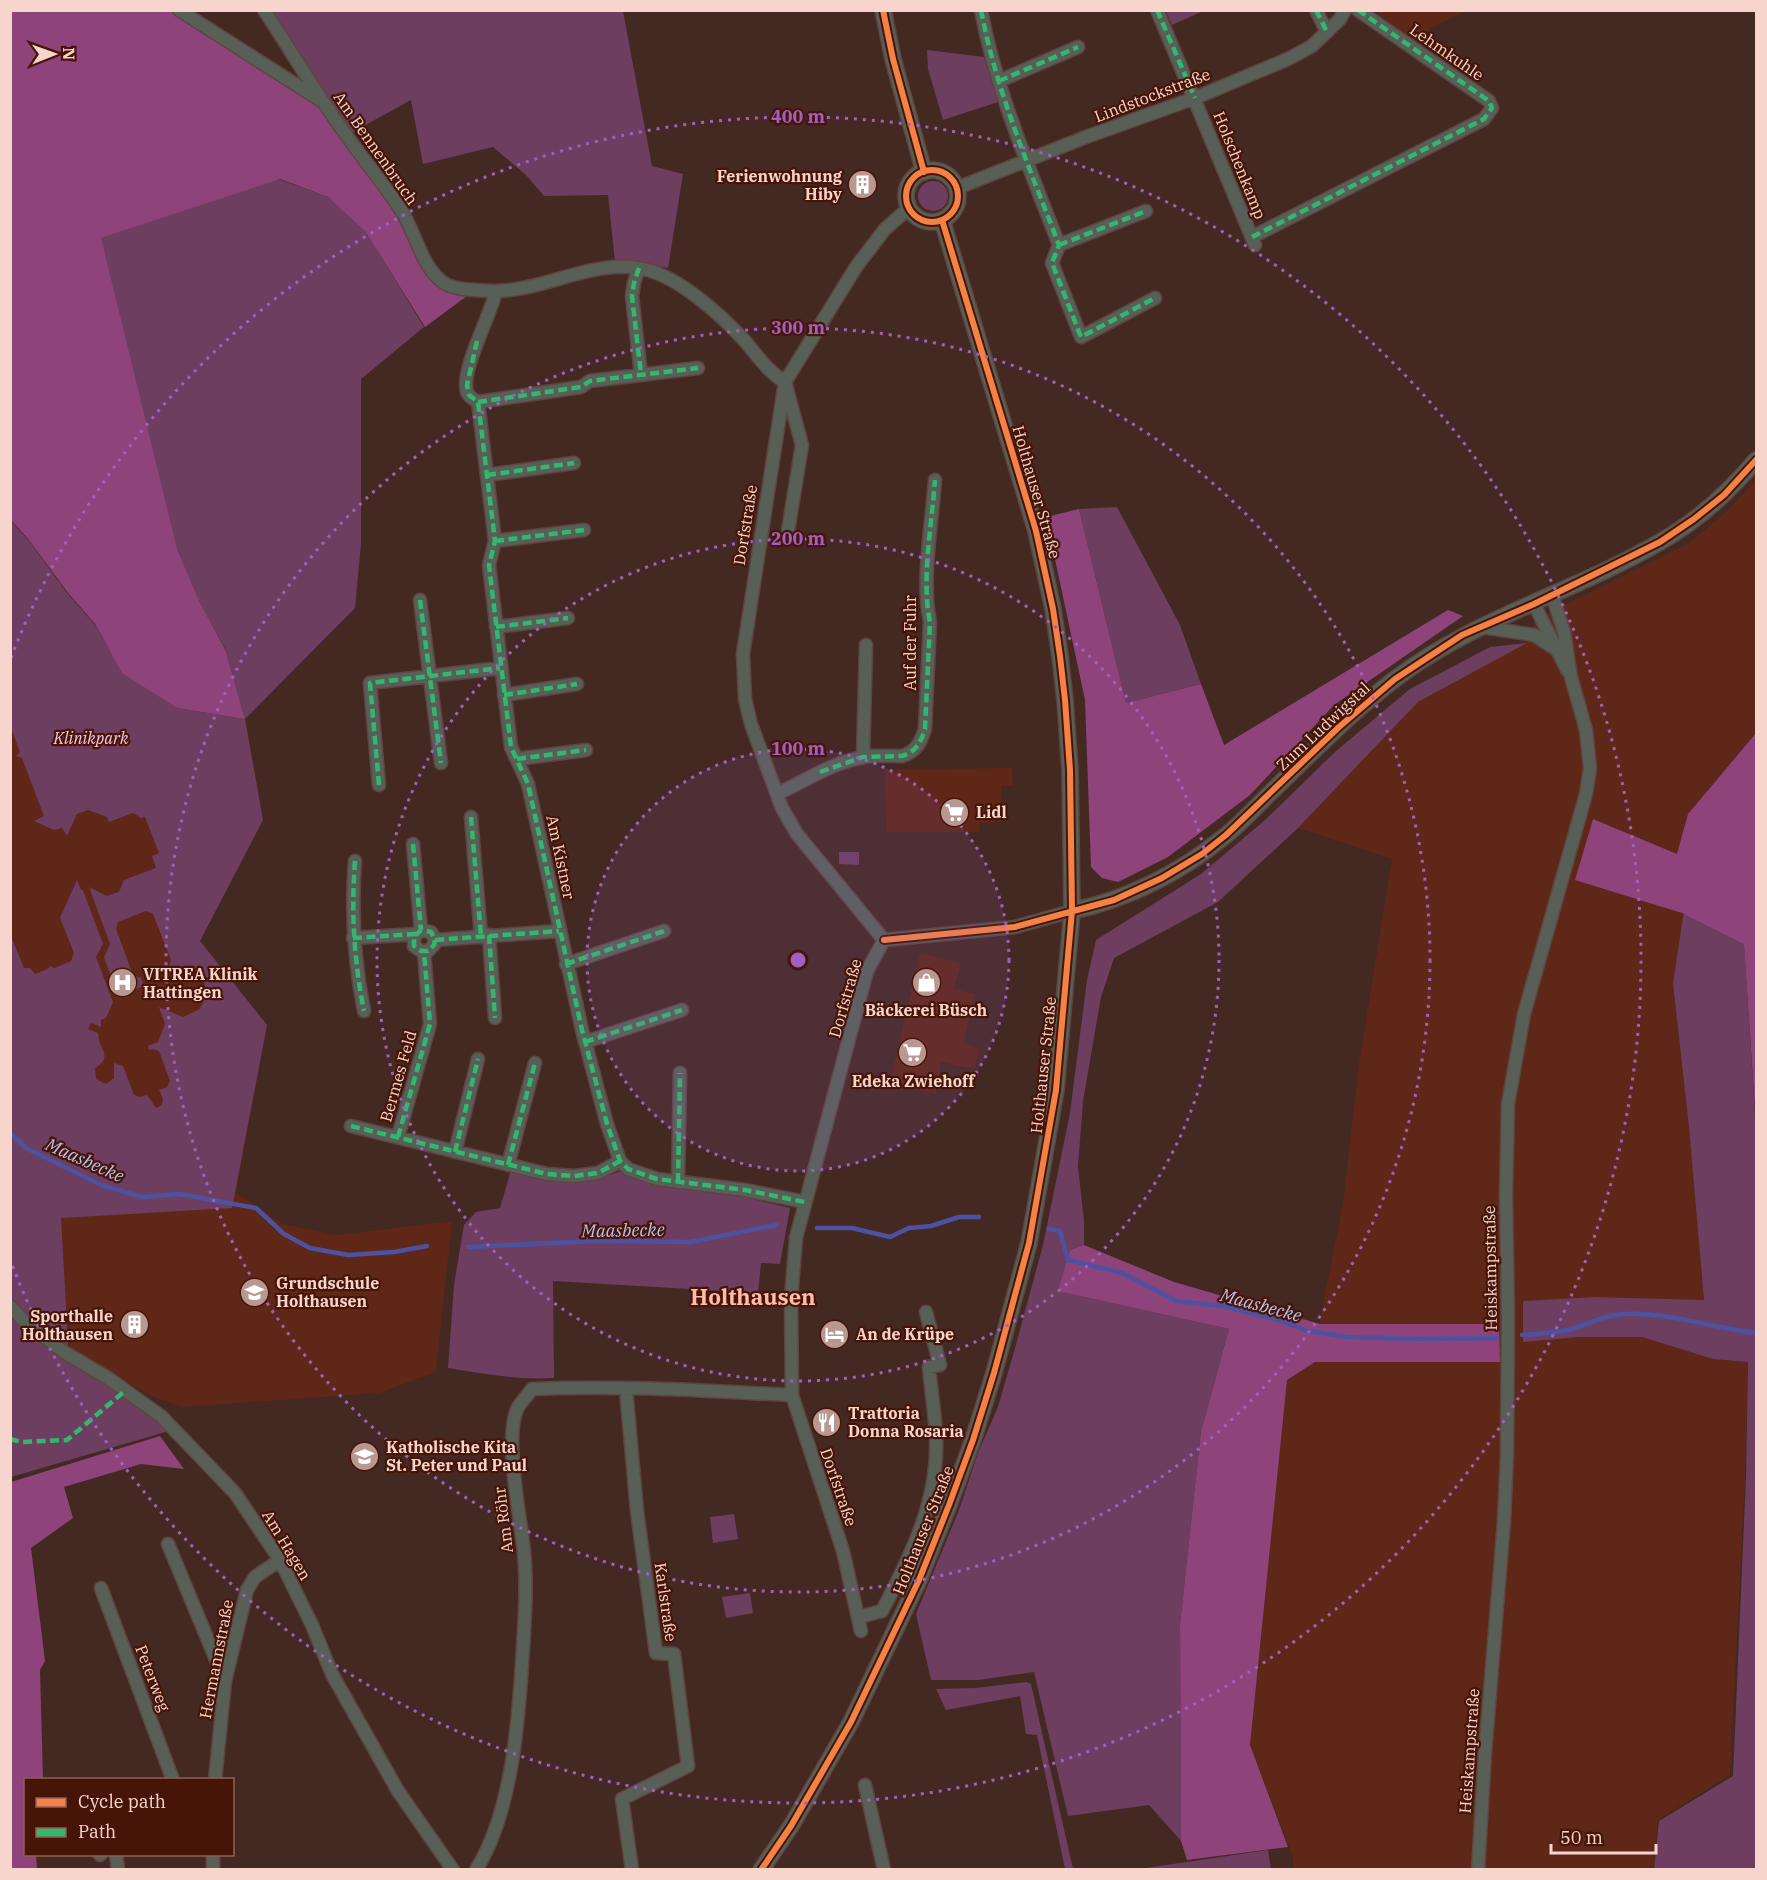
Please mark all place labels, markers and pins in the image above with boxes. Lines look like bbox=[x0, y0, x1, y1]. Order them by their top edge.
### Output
place label: Ferienwohnung Hiby bbox=[717, 166, 843, 204]
building icon: Ferienwohnung Hiby bbox=[847, 169, 879, 201]
supermarket icon: Lidl bbox=[939, 796, 971, 828]
place label: Lidl bbox=[976, 802, 1007, 822]
centre of rings bbox=[788, 950, 808, 970]
place label: VITREA Klinik Hattingen bbox=[143, 964, 258, 1002]
shop icon: Bäckerei Büsch bbox=[910, 966, 942, 998]
hospital icon: VITREA Klinik Hattingen bbox=[106, 967, 138, 999]
place label: Bäckerei Büsch bbox=[865, 1000, 987, 1020]
supermarket icon: Edeka Zwiehoff bbox=[897, 1037, 929, 1069]
place label: Edeka Zwiehoff bbox=[852, 1071, 976, 1091]
place label: Grundschule Holthausen bbox=[276, 1273, 379, 1311]
school or university icon: Grundschule Holthausen bbox=[239, 1276, 271, 1308]
place label: Sporthalle Holthausen bbox=[22, 1306, 113, 1344]
building icon: Sporthalle Holthausen bbox=[118, 1309, 150, 1341]
hotel icon: An de Krüpe bbox=[819, 1318, 851, 1350]
place label: An de Krüpe bbox=[856, 1324, 954, 1344]
place label: Trattoria Donna Rosaria bbox=[848, 1403, 964, 1441]
restaurant icon: Trattoria Donna Rosaria bbox=[811, 1406, 843, 1438]
place label: Katholische Kita St. Peter und Paul bbox=[386, 1437, 527, 1475]
school or university icon: Katholische Kita St. Peter und Paul bbox=[349, 1440, 381, 1472]

